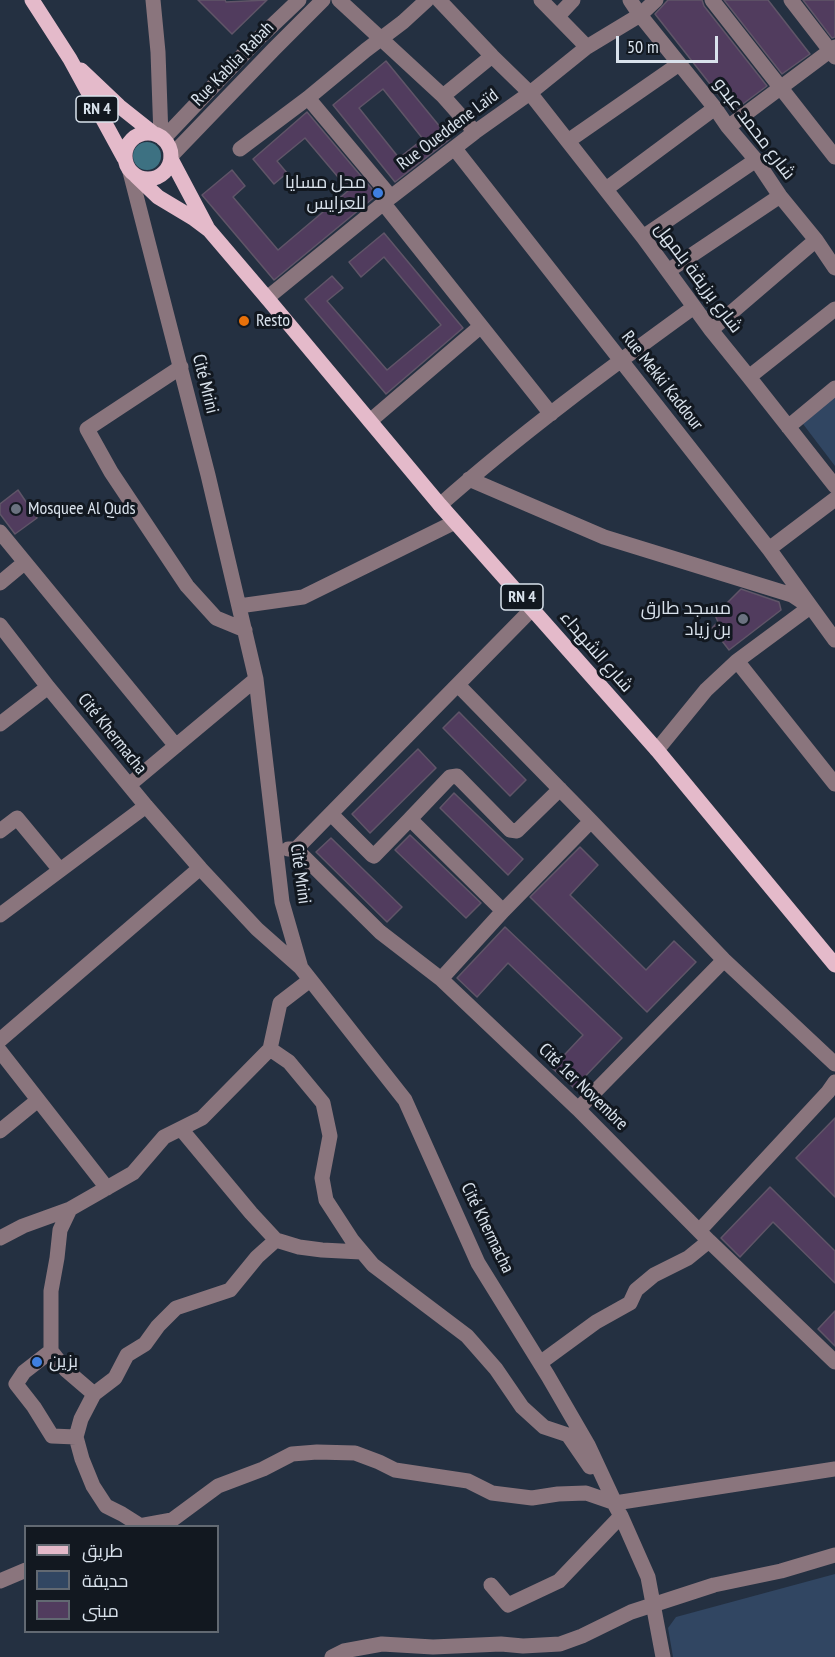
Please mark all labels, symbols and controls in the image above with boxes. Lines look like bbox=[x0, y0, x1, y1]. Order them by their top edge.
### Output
street label: Rue Kablia Rabah bbox=[187, 17, 279, 111]
scale bar bbox=[619, 24, 721, 62]
text: 50 m bbox=[627, 35, 659, 58]
street label: شارع محمد عبدو bbox=[709, 74, 799, 184]
street label: Rue Oueddene Laïd bbox=[393, 85, 503, 175]
road number: RN 4 bbox=[76, 96, 118, 122]
place label: محل مسايا للعرايس bbox=[285, 172, 366, 214]
marker: محل مسايا للعرايس bbox=[371, 186, 385, 200]
street label: شارع برزيقة بلمهل bbox=[649, 219, 747, 337]
place label: Resto bbox=[256, 310, 290, 332]
marker: Resto bbox=[237, 314, 251, 328]
street label: Rue Mekki Kaddour bbox=[617, 327, 707, 435]
street label: Cité Mrini bbox=[187, 352, 223, 416]
place label: Mosquee Al Quds bbox=[28, 498, 136, 520]
marker: Mosquee Al Quds bbox=[9, 502, 23, 516]
road number: RN 4 bbox=[501, 584, 543, 610]
place label: مسجد طارق بن زياد bbox=[641, 598, 731, 640]
street label: شارع الشهداء bbox=[555, 607, 637, 697]
marker: مسجد طارق بن زياد bbox=[736, 612, 750, 626]
street label: Cité Khermacha bbox=[73, 689, 151, 779]
street label: Cité Mrini bbox=[285, 843, 315, 905]
street label: Cité 1er Novembre bbox=[534, 1039, 632, 1135]
street label: Cité Khermacha bbox=[456, 1179, 518, 1277]
place label: بزين bbox=[49, 1351, 78, 1373]
marker: بزين bbox=[30, 1355, 44, 1369]
legend bbox=[24, 1525, 219, 1633]
text: طريق bbox=[82, 1539, 123, 1562]
text: حديقة bbox=[82, 1569, 128, 1592]
text: مبنى bbox=[82, 1599, 119, 1622]

